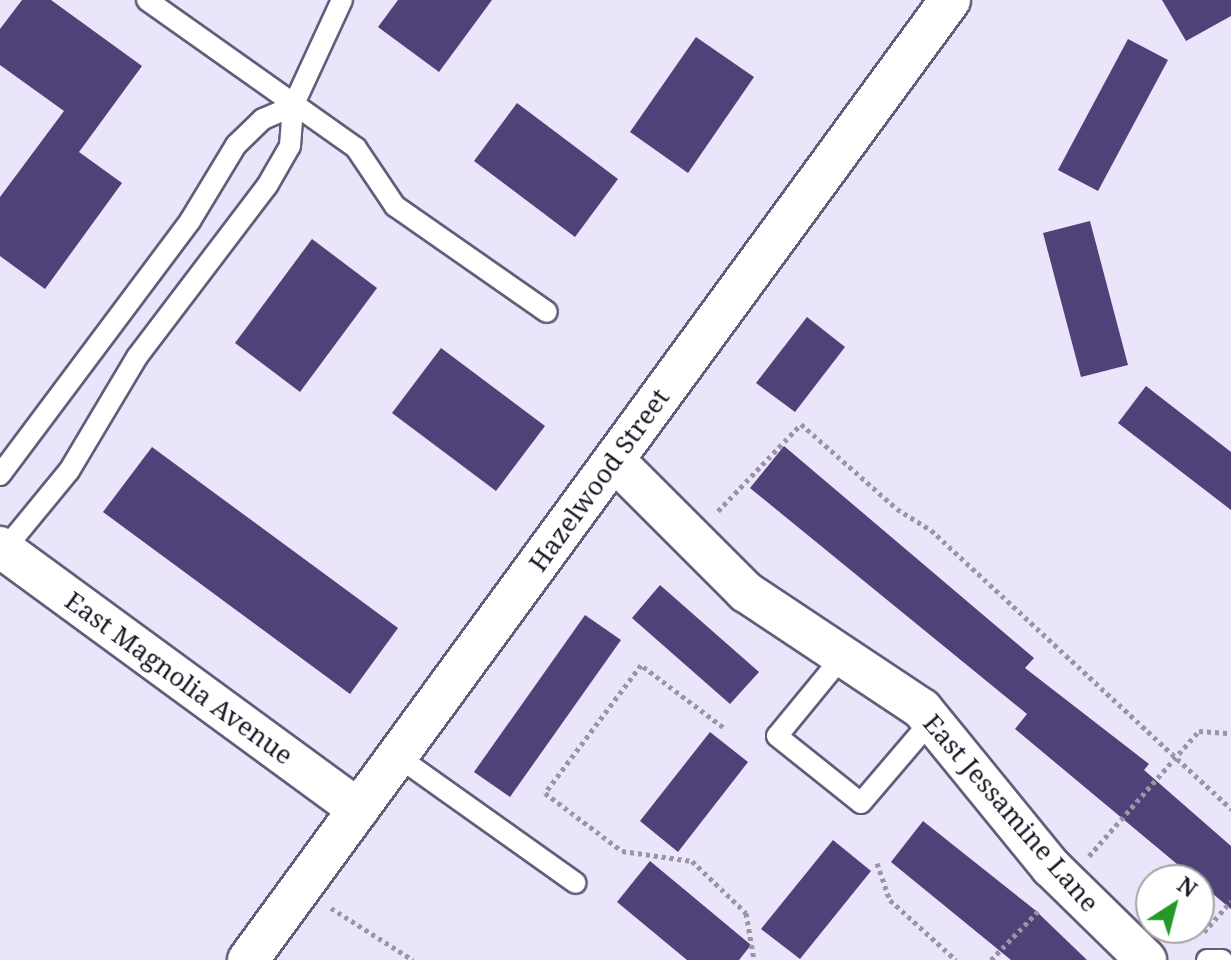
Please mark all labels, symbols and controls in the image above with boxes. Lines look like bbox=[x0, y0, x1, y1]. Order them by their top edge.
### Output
street label: Hazelwood Street bbox=[522, 383, 676, 577]
street label: East Magnolia Avenue bbox=[59, 585, 299, 771]
street label: East Jessamine Lane bbox=[917, 708, 1105, 918]
north arrow bbox=[1135, 864, 1215, 944]
text: N bbox=[1172, 869, 1204, 903]

